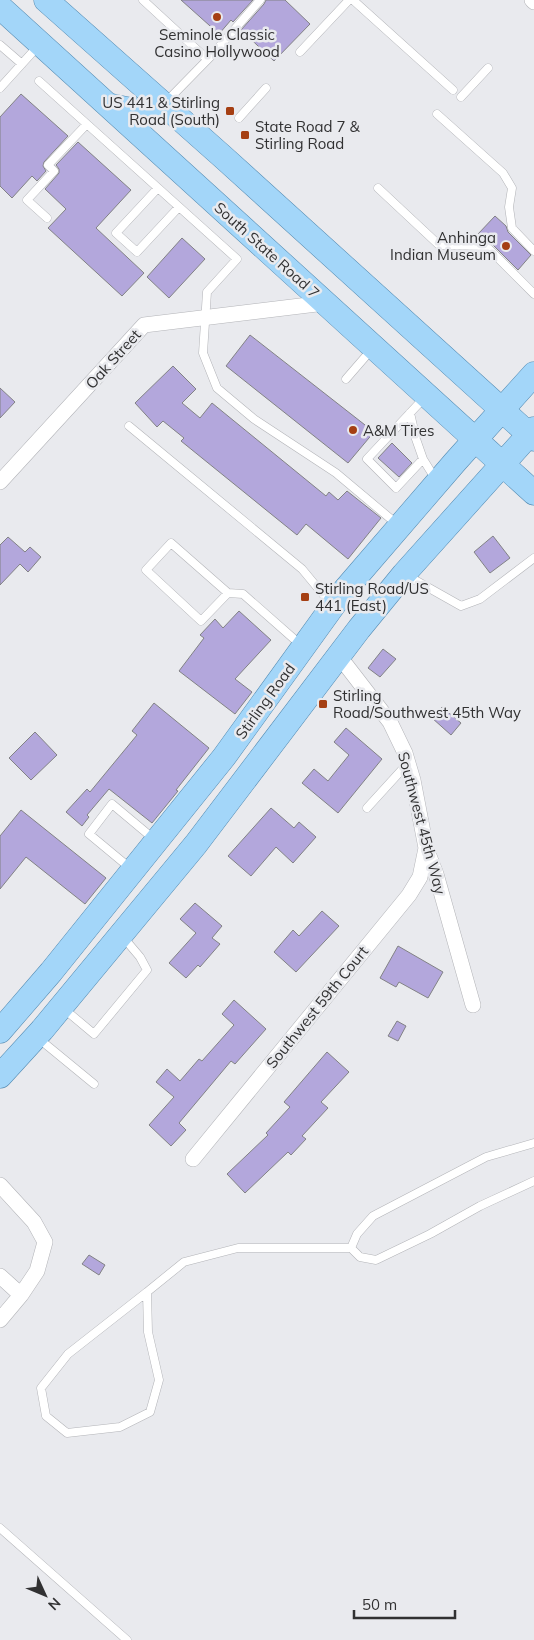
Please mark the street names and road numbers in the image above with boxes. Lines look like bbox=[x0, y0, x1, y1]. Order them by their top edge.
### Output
street label: South State Road 7 bbox=[210, 198, 324, 302]
street label: Oak Street bbox=[81, 325, 145, 393]
street label: Stirling Road bbox=[231, 659, 299, 743]
street label: Southwest 45th Way bbox=[394, 750, 450, 896]
street label: Southwest 59th Court bbox=[262, 942, 372, 1072]

